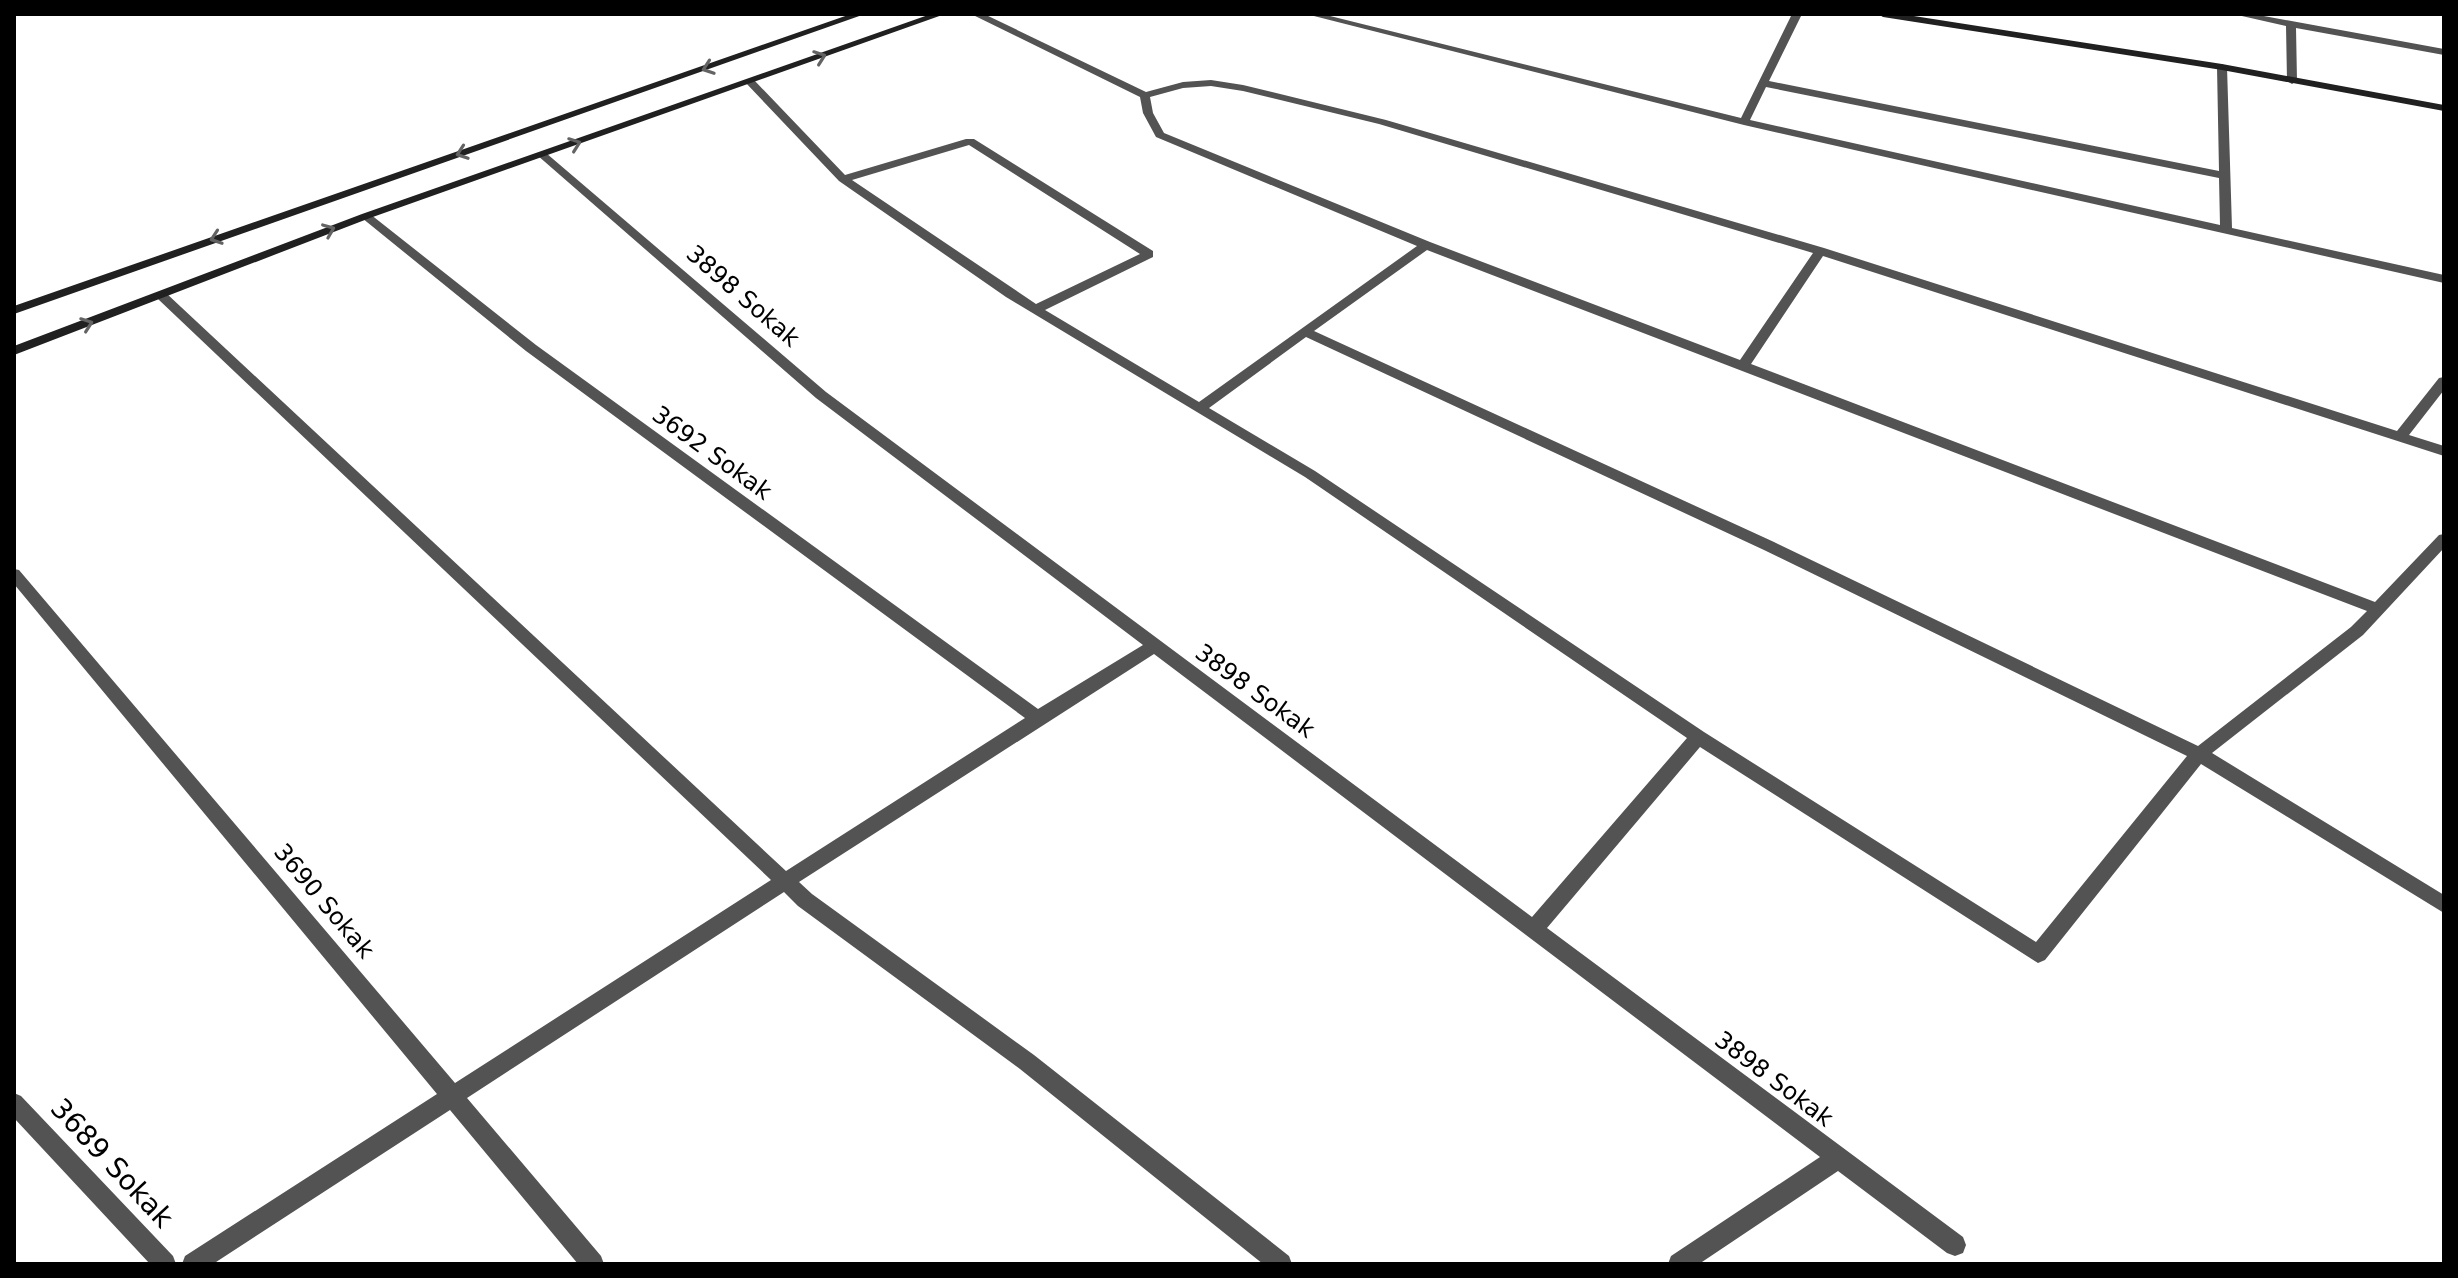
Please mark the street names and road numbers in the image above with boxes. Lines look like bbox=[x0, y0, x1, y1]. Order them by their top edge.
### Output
street label: 3898 Sokak bbox=[681, 239, 805, 353]
street label: 3692 Sokak bbox=[647, 400, 777, 506]
street label: 3898 Sokak bbox=[1190, 638, 1320, 744]
street label: 3690 Sokak bbox=[268, 838, 380, 964]
street label: 3898 Sokak bbox=[1709, 1025, 1839, 1133]
street label: 3689 Sokak bbox=[44, 1092, 181, 1235]

